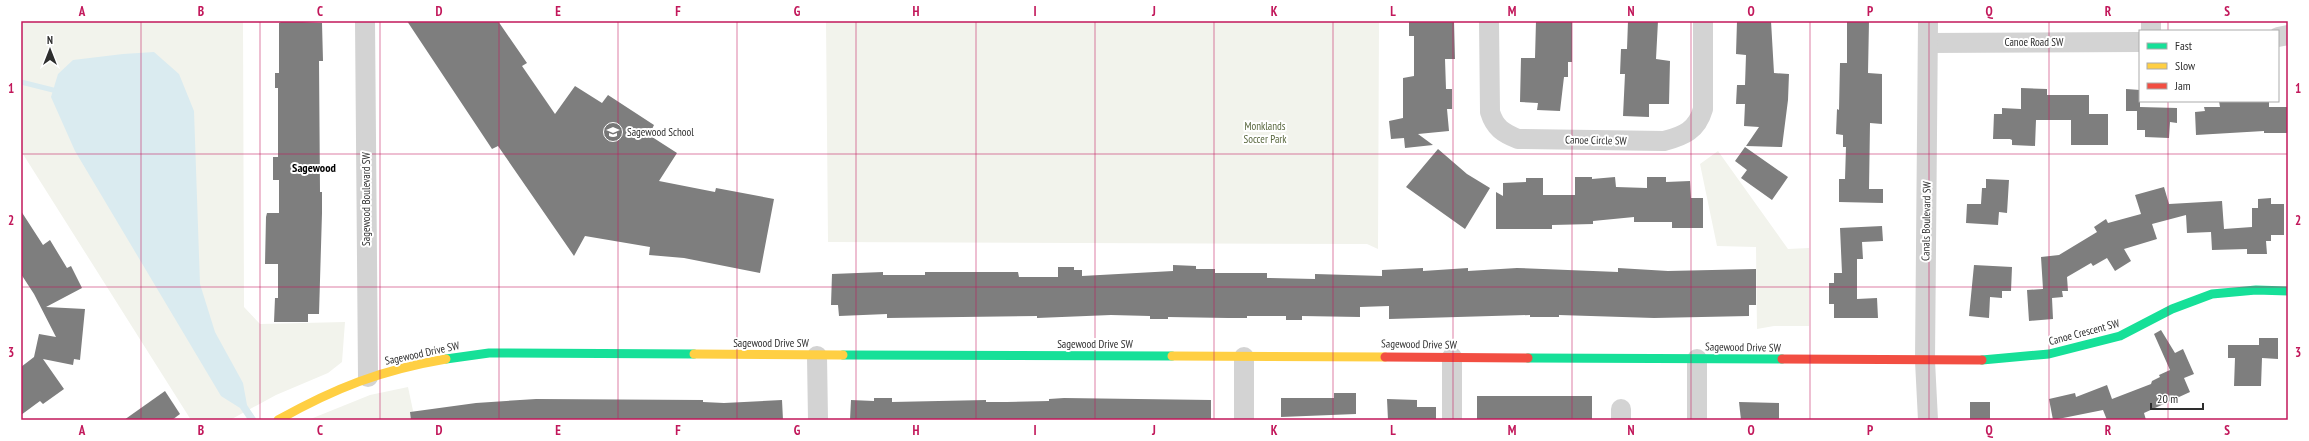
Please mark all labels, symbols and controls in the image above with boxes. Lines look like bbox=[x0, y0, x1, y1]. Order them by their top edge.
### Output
text: A bbox=[78, 3, 86, 20]
text: B bbox=[198, 3, 204, 20]
text: C bbox=[317, 3, 323, 20]
text: D bbox=[436, 3, 443, 20]
text: E bbox=[555, 3, 561, 20]
text: F bbox=[675, 3, 681, 20]
text: G bbox=[794, 3, 801, 20]
text: H bbox=[913, 3, 920, 20]
text: I bbox=[1033, 3, 1037, 20]
text: J bbox=[1151, 3, 1156, 20]
text: K bbox=[1271, 3, 1278, 20]
text: L bbox=[1390, 3, 1396, 20]
text: M bbox=[1508, 3, 1517, 20]
text: N bbox=[1627, 3, 1635, 20]
text: O bbox=[1747, 3, 1755, 20]
text: P bbox=[1867, 3, 1873, 20]
text: Q bbox=[1985, 3, 1993, 20]
text: R bbox=[2105, 3, 2112, 20]
text: S bbox=[2224, 3, 2230, 20]
north arrow bbox=[30, 30, 70, 70]
legend bbox=[2139, 30, 2279, 102]
text: N bbox=[47, 33, 53, 47]
street label: Canoe Road SW bbox=[2005, 35, 2064, 49]
text: Fast bbox=[2175, 38, 2193, 53]
text: Slow bbox=[2175, 58, 2196, 73]
text: Jam bbox=[2174, 78, 2191, 93]
text: 1 bbox=[8, 80, 14, 97]
text: 1 bbox=[2295, 80, 2301, 97]
park label: Monklands Soccer Park bbox=[1243, 119, 1287, 146]
school or university icon: Sagewood School bbox=[602, 121, 624, 143]
place label: Sagewood School bbox=[627, 125, 694, 139]
street label: Canoe Circle SW bbox=[1565, 132, 1628, 148]
street label: Sagewood Boulevard SW bbox=[359, 151, 373, 246]
district label: Sagewood bbox=[292, 160, 336, 175]
street label: Canals Boulevard SW bbox=[1918, 180, 1934, 261]
text: 2 bbox=[8, 212, 14, 229]
text: 2 bbox=[2295, 212, 2301, 229]
street label: Canoe Crescent SW bbox=[2047, 316, 2121, 348]
street label: Sagewood Drive SW bbox=[733, 336, 809, 350]
street label: Sagewood Drive SW bbox=[1381, 336, 1458, 352]
street label: Sagewood Drive SW bbox=[1057, 337, 1133, 351]
street label: Sagewood Drive SW bbox=[384, 338, 461, 368]
street label: Sagewood Drive SW bbox=[1705, 339, 1782, 355]
text: 3 bbox=[8, 344, 14, 361]
text: 3 bbox=[2295, 344, 2301, 361]
scale bar bbox=[2151, 385, 2203, 411]
text: 20 m bbox=[2157, 391, 2178, 406]
text: A bbox=[78, 422, 86, 439]
text: B bbox=[198, 422, 204, 439]
text: C bbox=[317, 422, 323, 439]
text: D bbox=[436, 422, 443, 439]
text: E bbox=[555, 422, 561, 439]
text: F bbox=[675, 422, 681, 439]
text: G bbox=[794, 422, 801, 439]
text: H bbox=[913, 422, 920, 439]
text: I bbox=[1033, 422, 1037, 439]
text: J bbox=[1151, 422, 1156, 439]
text: K bbox=[1271, 422, 1278, 439]
text: L bbox=[1390, 422, 1396, 439]
text: M bbox=[1508, 422, 1517, 439]
text: N bbox=[1627, 422, 1635, 439]
text: O bbox=[1747, 422, 1755, 439]
text: P bbox=[1867, 422, 1873, 439]
text: Q bbox=[1985, 422, 1993, 439]
text: R bbox=[2105, 422, 2112, 439]
text: S bbox=[2224, 422, 2230, 439]

